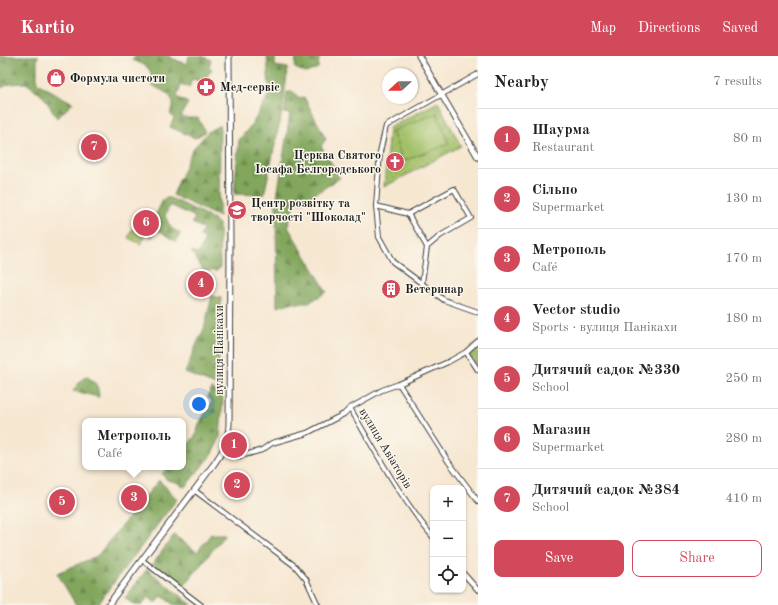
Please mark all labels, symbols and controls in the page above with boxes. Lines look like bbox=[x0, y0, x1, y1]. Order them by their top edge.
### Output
text: Kartio bbox=[20, 19, 75, 38]
text: Map bbox=[590, 21, 616, 35]
text: Directions bbox=[638, 21, 700, 35]
text: Saved bbox=[722, 21, 758, 35]
shop icon: Формула чистоти bbox=[45, 67, 67, 89]
north arrow bbox=[382, 68, 418, 104]
place label: Формула чистоти bbox=[70, 73, 165, 85]
text: Nearby bbox=[494, 74, 549, 91]
text: 7 results bbox=[713, 75, 762, 88]
pharmacy icon: Мед-сервіс bbox=[195, 76, 217, 98]
place label: Мед-сервіс bbox=[220, 82, 280, 94]
text: Шаурма bbox=[532, 123, 590, 138]
pin: 7 bbox=[81, 132, 107, 162]
text: 1 bbox=[503, 132, 511, 145]
text: 80 m bbox=[733, 132, 762, 145]
text: Restaurant bbox=[532, 141, 594, 154]
place label: Церква Святого Іосафа Белгородського bbox=[255, 150, 381, 176]
church icon: Церква Святого Іосафа Белгородського bbox=[384, 151, 406, 173]
text: Сільпо bbox=[532, 183, 578, 198]
text: 2 bbox=[503, 192, 511, 205]
text: 130 m bbox=[725, 192, 762, 205]
place label: Центр розвітку та творчості "Шоколад" bbox=[251, 198, 366, 224]
school or university icon: Центр розвітку та творчості "Шоколад" bbox=[226, 199, 248, 221]
text: Supermarket bbox=[532, 201, 604, 214]
pin: 6 bbox=[133, 208, 159, 238]
text: Метрополь bbox=[532, 243, 606, 258]
text: 3 bbox=[503, 252, 511, 265]
text: 170 m bbox=[725, 252, 762, 265]
text: Café bbox=[532, 261, 557, 274]
pin: 4 bbox=[188, 269, 214, 299]
building icon: Ветеринар bbox=[380, 278, 402, 300]
place label: Ветеринар bbox=[405, 284, 463, 296]
text: Vector studio bbox=[532, 303, 620, 318]
street label: вулиця Панікахи bbox=[213, 305, 226, 395]
text: 4 bbox=[503, 312, 511, 325]
text: 180 m bbox=[725, 312, 762, 325]
text: Sports · вулиця Панікахи bbox=[532, 321, 677, 334]
text: Дитячий садок №330 bbox=[532, 363, 680, 378]
text: 5 bbox=[503, 372, 511, 385]
text: 250 m bbox=[725, 372, 762, 385]
text: School bbox=[532, 381, 569, 394]
your location bbox=[189, 394, 209, 414]
street label: вулиця Авіаторів bbox=[357, 406, 415, 491]
popup bbox=[82, 418, 186, 470]
text: Магазин bbox=[532, 423, 591, 438]
text: Метрополь bbox=[97, 429, 171, 444]
pin: 1 bbox=[221, 430, 247, 460]
text: 6 bbox=[503, 432, 511, 445]
text: 280 m bbox=[725, 432, 762, 445]
text: Supermarket bbox=[532, 441, 604, 454]
text: Café bbox=[97, 447, 122, 460]
pin: 2 bbox=[224, 470, 250, 500]
pin: 3 bbox=[121, 483, 147, 513]
text: Дитячий садок №384 bbox=[532, 483, 680, 498]
map controls bbox=[430, 485, 466, 593]
button: + bbox=[430, 485, 466, 521]
pin: 5 bbox=[49, 487, 75, 517]
text: 7 bbox=[503, 492, 511, 505]
text: 410 m bbox=[725, 492, 762, 505]
text: School bbox=[532, 501, 569, 514]
button: − bbox=[430, 521, 466, 557]
button: Save bbox=[494, 540, 624, 577]
button: Share bbox=[632, 540, 762, 577]
button: locate bbox=[430, 557, 466, 593]

